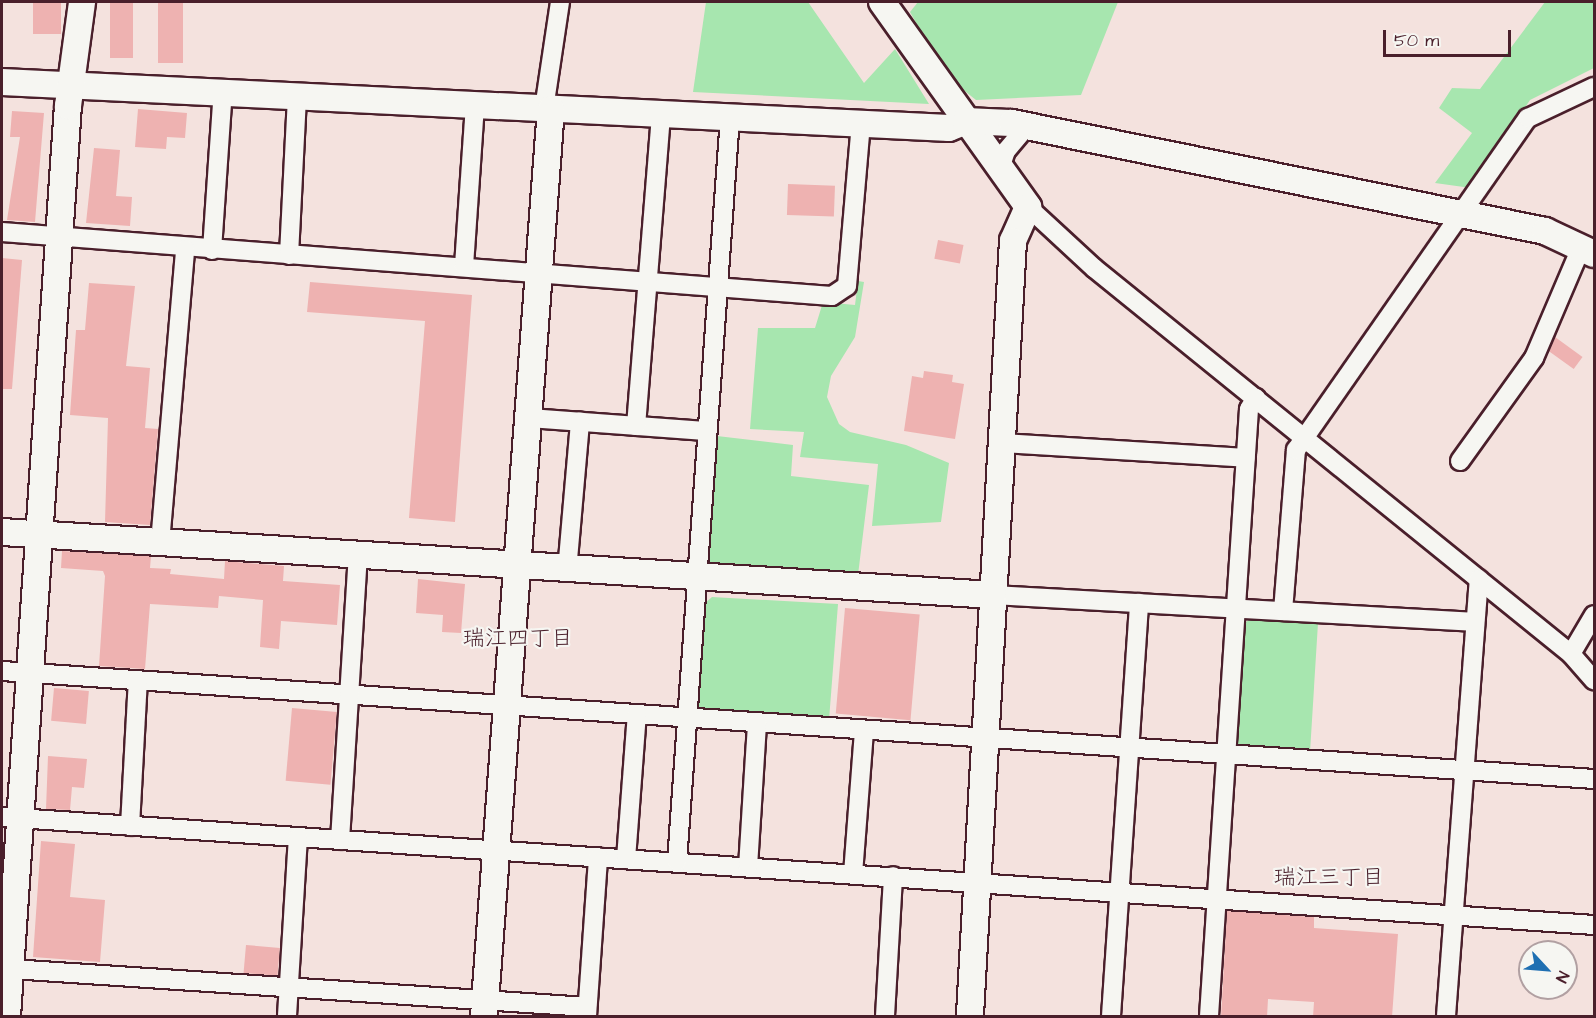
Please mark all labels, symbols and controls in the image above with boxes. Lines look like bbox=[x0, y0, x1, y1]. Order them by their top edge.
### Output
scale bar bbox=[1386, 18, 1514, 56]
text: 50 m bbox=[1394, 28, 1439, 53]
district label: 瑞江四丁目 bbox=[463, 626, 573, 652]
district label: 瑞江三丁目 bbox=[1274, 865, 1384, 891]
north arrow bbox=[1518, 940, 1578, 1000]
text: N bbox=[1550, 968, 1574, 986]

